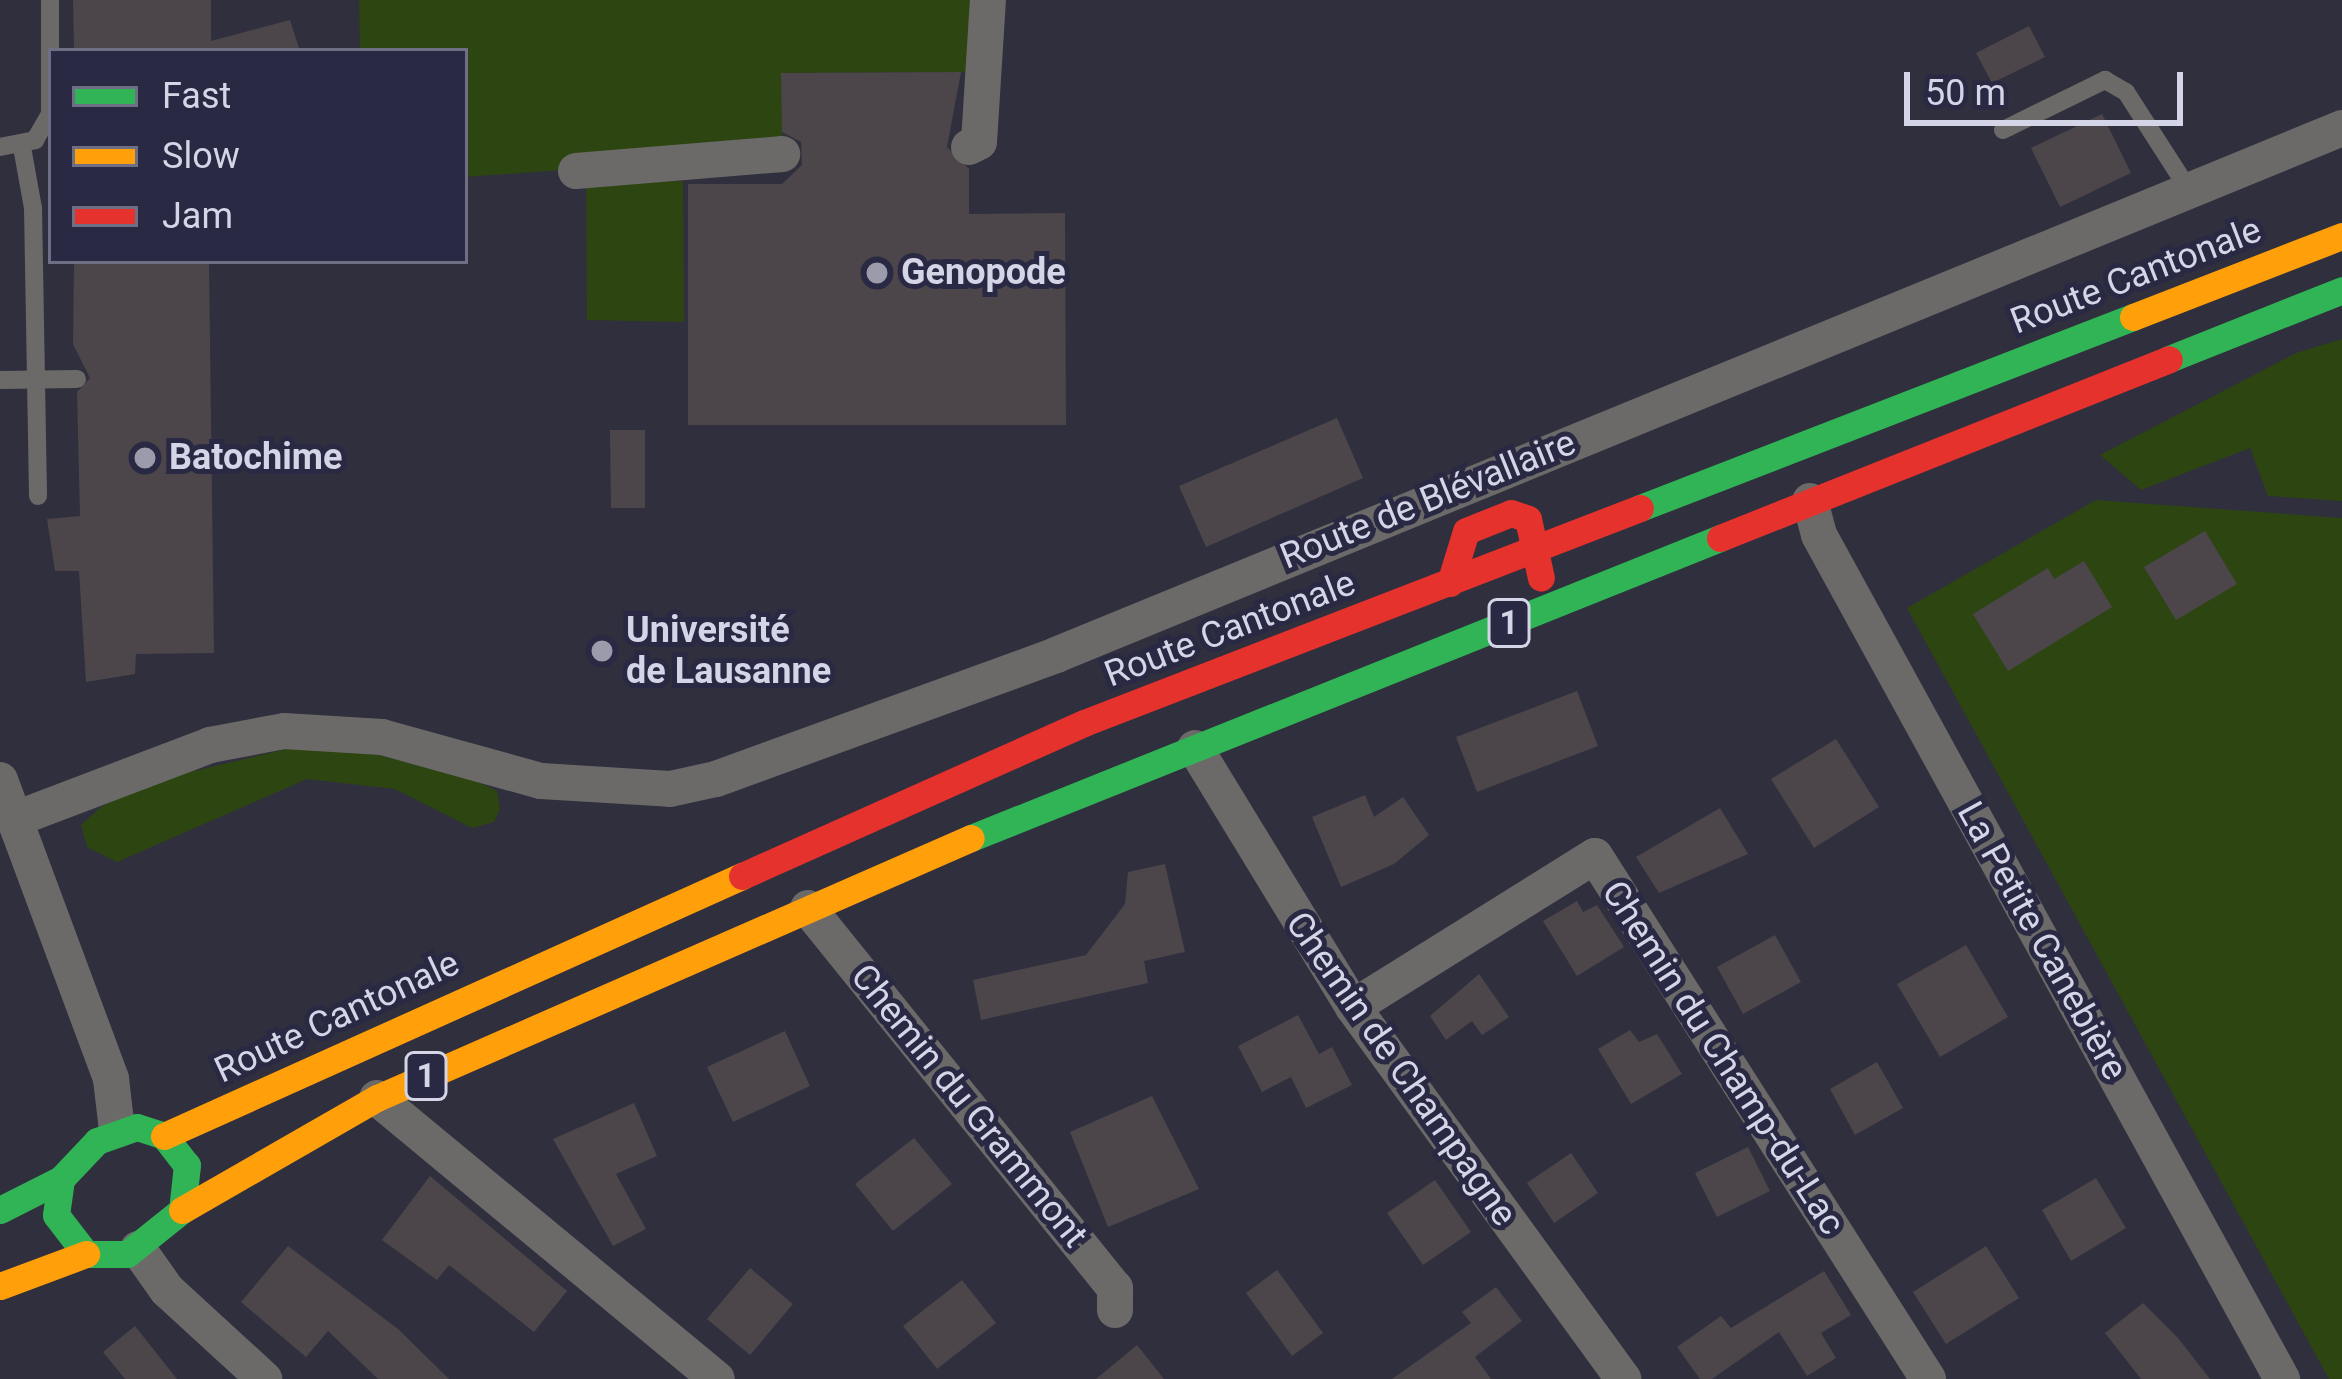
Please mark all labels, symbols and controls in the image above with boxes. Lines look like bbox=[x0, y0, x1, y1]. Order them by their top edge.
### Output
legend bbox=[48, 48, 468, 264]
scale bar bbox=[1910, 48, 2189, 122]
text: 50 m bbox=[1925, 72, 2006, 114]
text: Fast bbox=[162, 75, 231, 117]
text: Slow bbox=[162, 135, 240, 177]
text: Jam bbox=[162, 195, 233, 237]
street label: Route Cantonale bbox=[2005, 208, 2267, 344]
place label: Genopode bbox=[901, 251, 1066, 295]
marker: Genopode bbox=[864, 260, 890, 286]
street label: Route de Blévallaire bbox=[1274, 421, 1582, 579]
place label: Batochime bbox=[169, 436, 342, 480]
marker: Batochime bbox=[132, 445, 158, 471]
street label: Route Cantonale bbox=[1099, 561, 1361, 697]
road number: 1 bbox=[1485, 596, 1533, 650]
place label: Université de Lausanne bbox=[626, 608, 831, 693]
marker: Université de Lausanne bbox=[589, 638, 615, 664]
street label: La Petite Canebière bbox=[1948, 795, 2136, 1087]
street label: Chemin du Champ-du-Lac bbox=[1592, 873, 1854, 1243]
street label: Chemin de Champagne bbox=[1276, 904, 1526, 1234]
street label: Route Cantonale bbox=[208, 942, 466, 1092]
street label: Chemin du Grammont bbox=[842, 956, 1096, 1256]
road number: 1 bbox=[402, 1049, 450, 1103]

